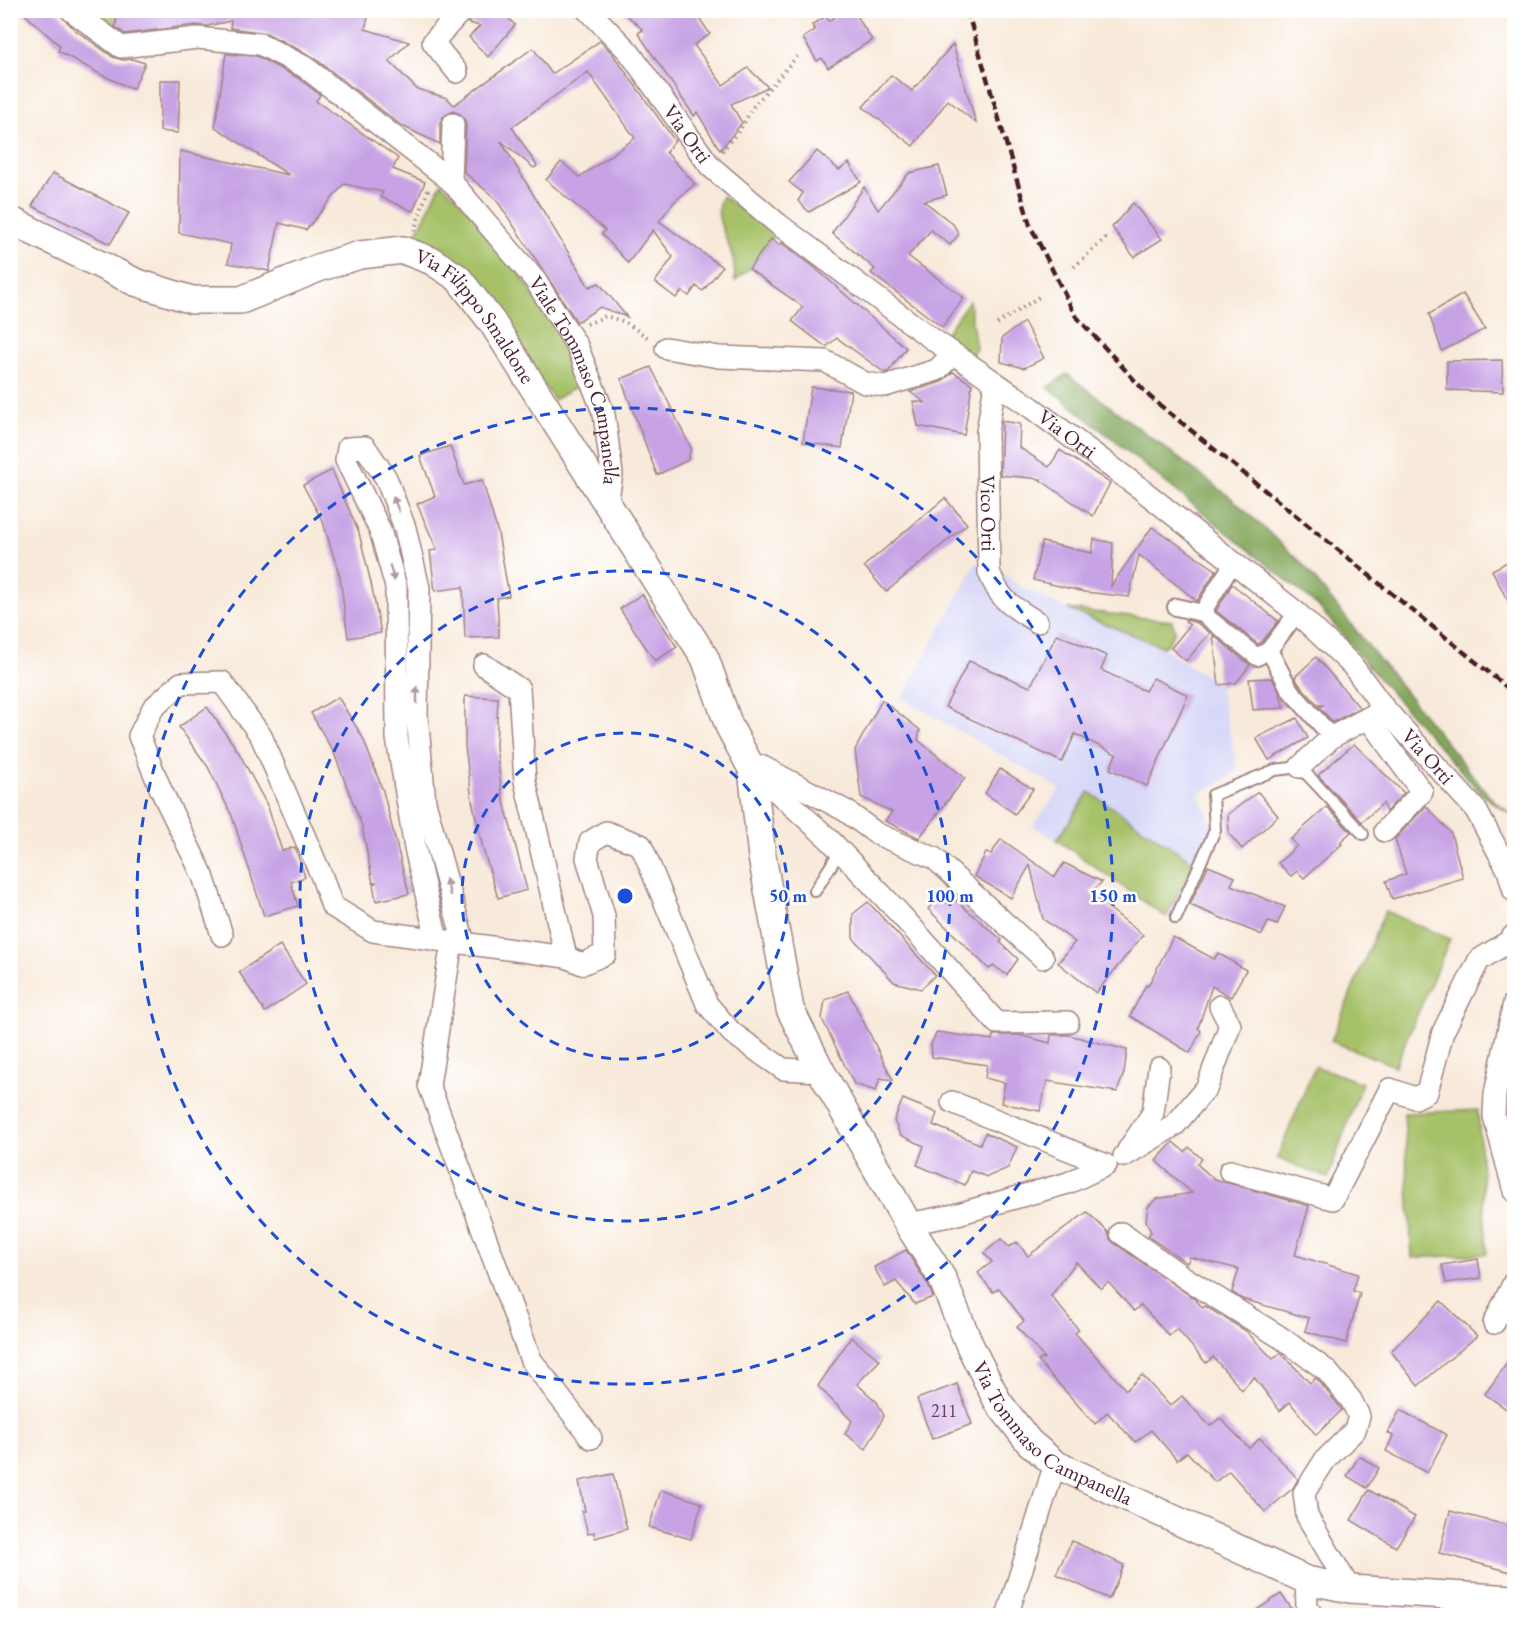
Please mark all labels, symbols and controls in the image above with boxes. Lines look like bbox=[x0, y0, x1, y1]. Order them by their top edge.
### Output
street label: Via Orti bbox=[657, 99, 718, 169]
street label: Via Filippo Smaldone bbox=[412, 242, 541, 388]
street label: Viale Tommaso Campanella bbox=[523, 270, 626, 488]
street label: Via Orti bbox=[1033, 403, 1102, 464]
street label: Vico Orti bbox=[975, 475, 1003, 552]
one-way arrow bbox=[391, 494, 401, 512]
one-way arrow bbox=[388, 564, 397, 582]
one-way arrow bbox=[412, 686, 422, 705]
street label: Via Orti bbox=[1396, 722, 1460, 790]
one-way arrow bbox=[443, 878, 453, 896]
text: 50 m bbox=[769, 884, 807, 907]
text: 100 m bbox=[926, 884, 974, 907]
text: 150 m bbox=[1089, 884, 1137, 907]
centre of rings bbox=[615, 886, 635, 906]
street label: Via Tommaso Campanella bbox=[967, 1356, 1138, 1511]
house number: 211 bbox=[931, 1399, 957, 1422]

